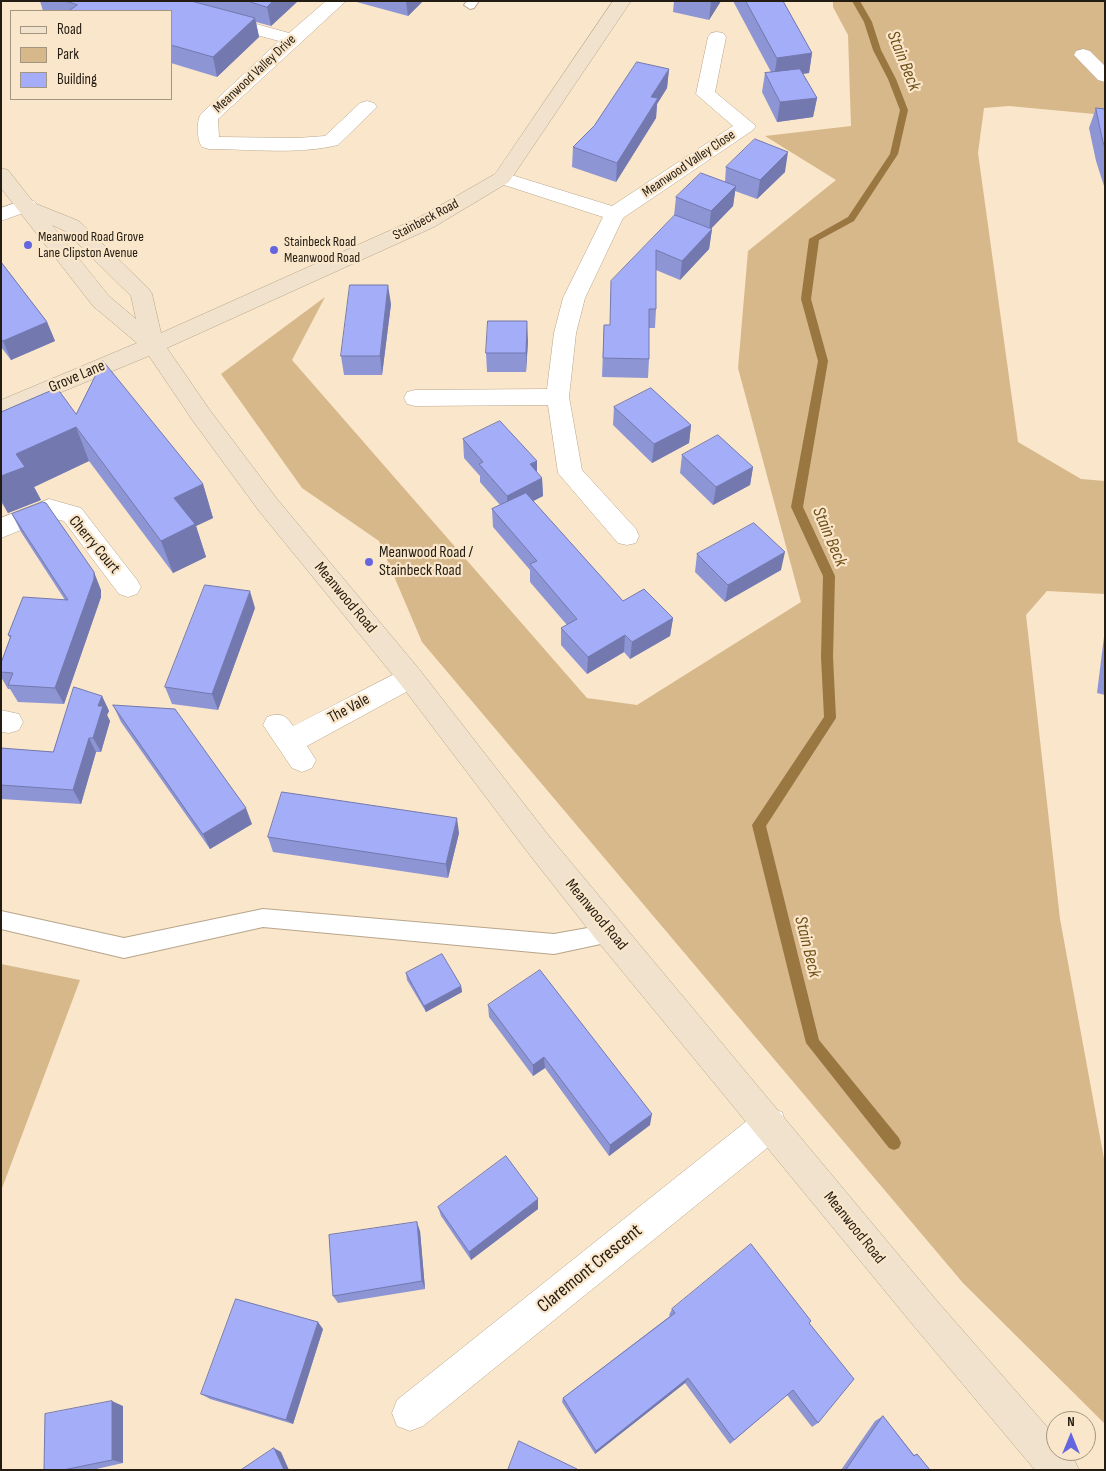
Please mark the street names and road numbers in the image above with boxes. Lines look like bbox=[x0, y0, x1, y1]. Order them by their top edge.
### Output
street label: Meanwood Valley Drive bbox=[210, 31, 300, 117]
street label: Meanwood Valley Close bbox=[639, 127, 739, 201]
street label: Stainbeck Road bbox=[390, 196, 462, 244]
street label: Grove Lane bbox=[46, 357, 108, 397]
street label: Cherry Court bbox=[64, 512, 124, 578]
street label: Meanwood Road bbox=[310, 559, 380, 637]
street label: The Vale bbox=[325, 690, 373, 728]
street label: Meanwood Road bbox=[561, 876, 631, 954]
street label: Meanwood Road bbox=[819, 1188, 889, 1268]
street label: Claremont Crescent bbox=[533, 1220, 647, 1318]

